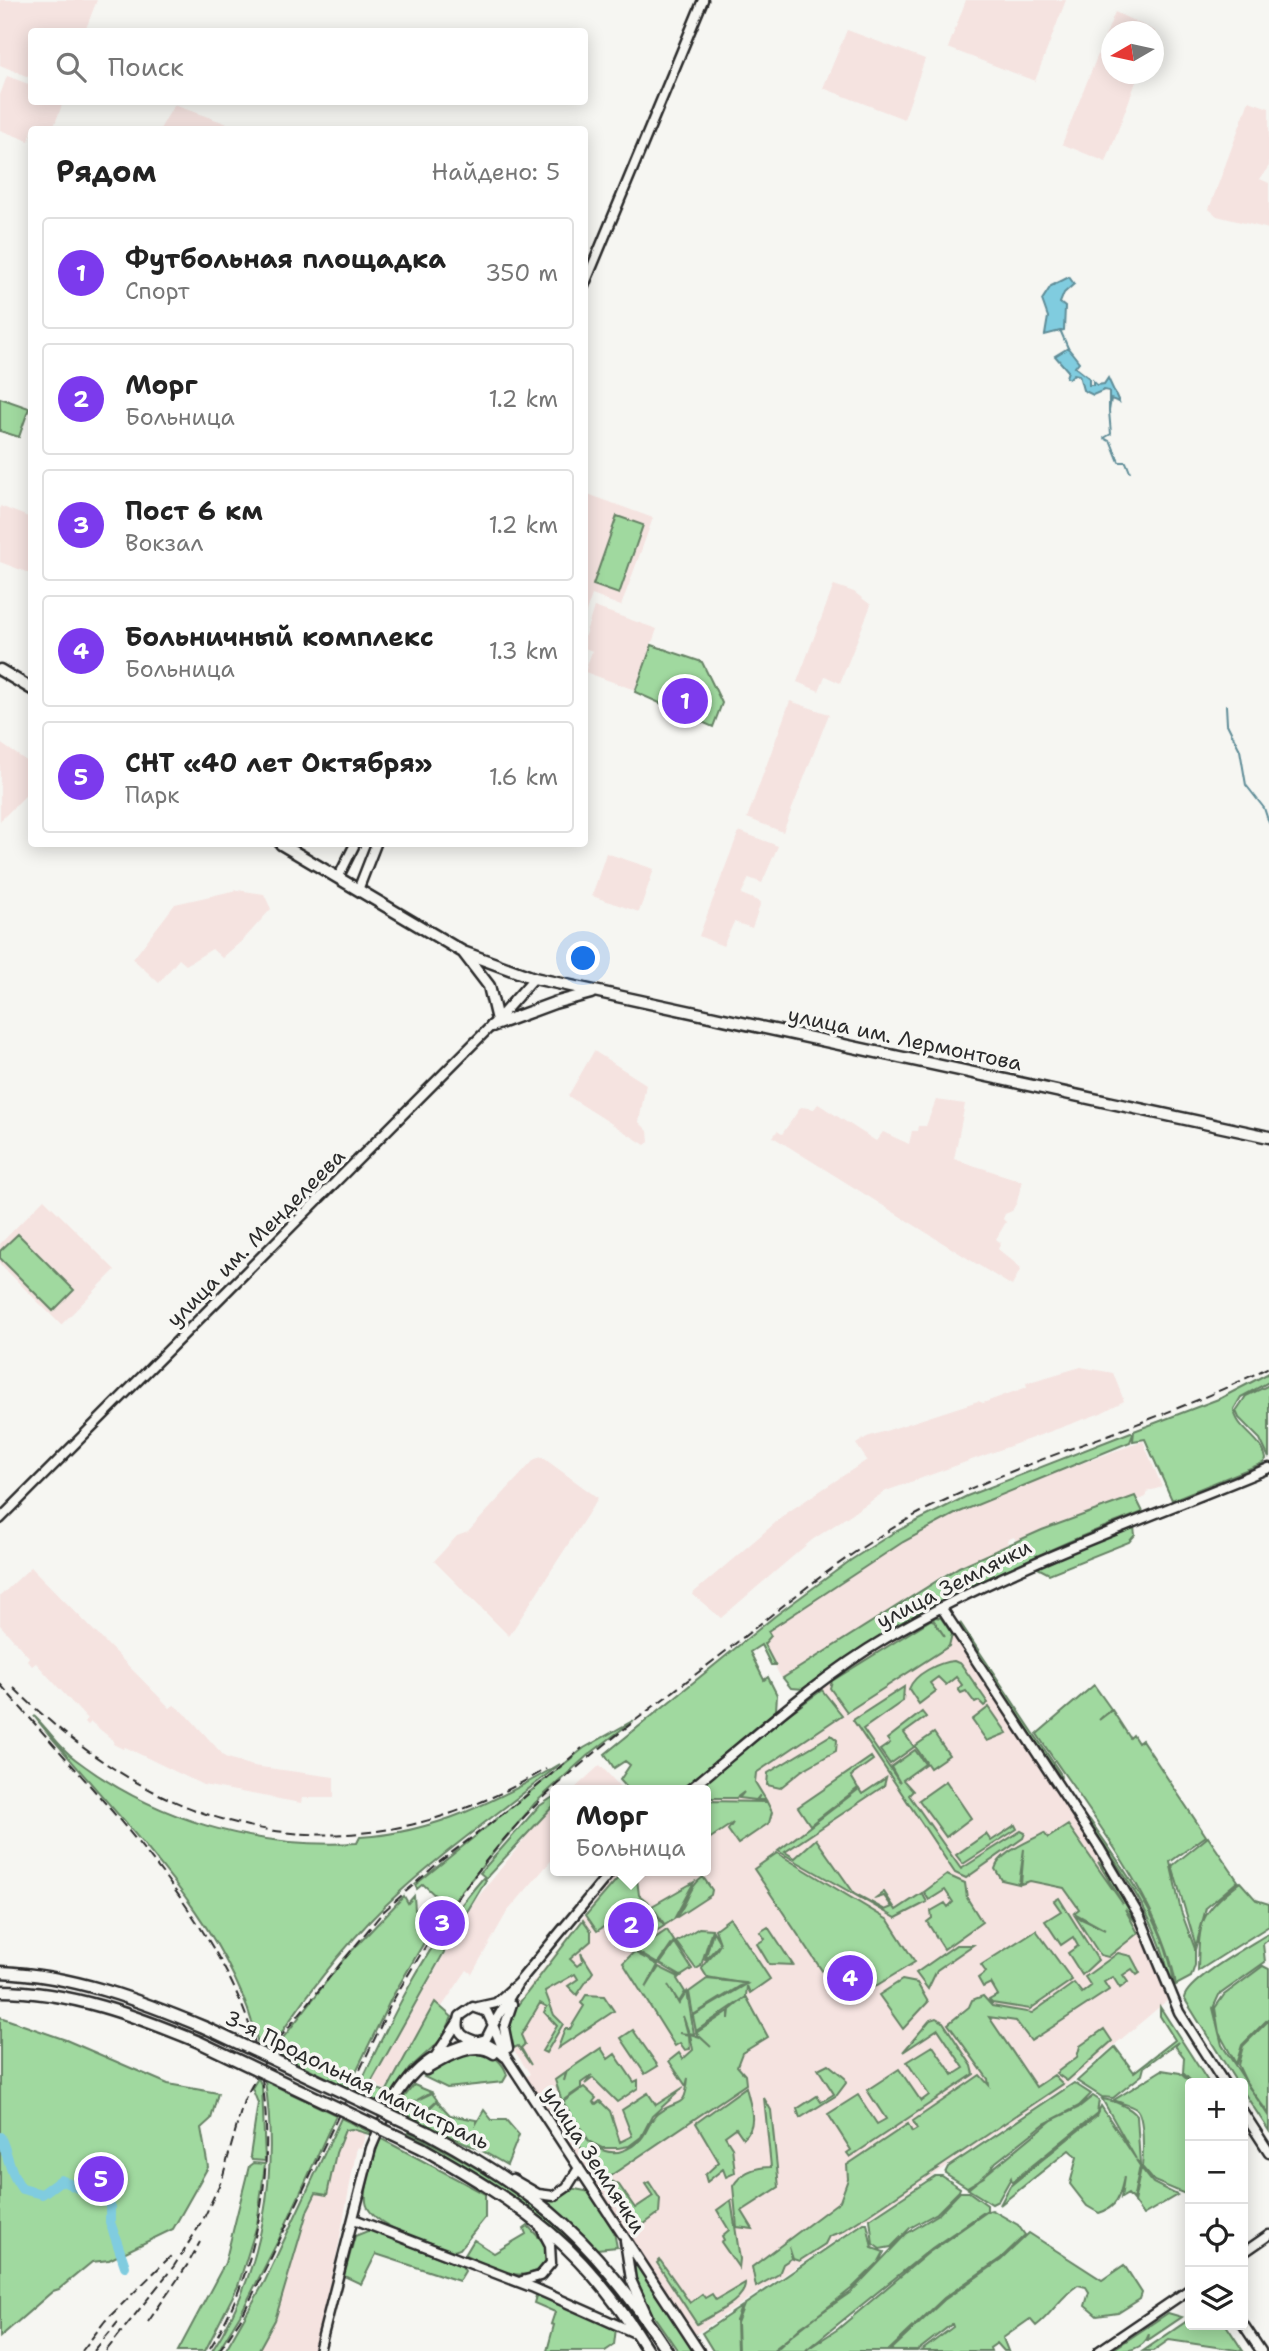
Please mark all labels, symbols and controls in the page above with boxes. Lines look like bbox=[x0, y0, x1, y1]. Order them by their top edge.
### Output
north arrow bbox=[1101, 21, 1164, 84]
search box bbox=[28, 28, 588, 105]
icon: search bbox=[52, 48, 90, 86]
text: Поиск bbox=[108, 49, 184, 84]
text: Рядом bbox=[56, 151, 156, 192]
text: Найдено: 5 bbox=[432, 157, 560, 187]
text: Футбольная площадка bbox=[125, 241, 446, 276]
text: 1 bbox=[76, 258, 86, 288]
text: 350 m bbox=[485, 258, 558, 288]
text: Спорт bbox=[125, 276, 190, 306]
text: Морг bbox=[125, 367, 198, 402]
text: 2 bbox=[73, 384, 89, 414]
text: 1.2 km bbox=[489, 384, 558, 414]
text: Больница bbox=[125, 402, 235, 432]
text: Пост 6 км bbox=[125, 493, 263, 528]
text: 3 bbox=[73, 510, 89, 540]
text: 1.2 km bbox=[489, 510, 558, 540]
text: Вокзал bbox=[125, 528, 203, 558]
text: Больничный комплекс bbox=[125, 619, 434, 654]
text: 4 bbox=[73, 636, 89, 666]
text: 1.3 km bbox=[489, 636, 558, 666]
text: Больница bbox=[125, 654, 235, 684]
pin: 1 bbox=[662, 675, 708, 727]
text: СНТ «40 лет Октября» bbox=[125, 745, 433, 780]
text: 5 bbox=[74, 762, 88, 792]
text: 1.6 km bbox=[489, 762, 558, 792]
text: Парк bbox=[125, 780, 180, 810]
your location bbox=[566, 941, 600, 975]
street label: улица им. Лермонтова bbox=[785, 1001, 1025, 1077]
street label: улица им. Менделеева bbox=[161, 1143, 351, 1333]
street label: улица Землячки bbox=[872, 1533, 1036, 1635]
popup bbox=[550, 1785, 711, 1876]
text: Морг bbox=[576, 1798, 648, 1833]
text: Больница bbox=[576, 1833, 685, 1863]
pin: 3 bbox=[419, 1897, 465, 1949]
pin: 2 bbox=[608, 1899, 654, 1951]
pin: 4 bbox=[827, 1952, 873, 2004]
street label: 3-я Продольная магистраль bbox=[220, 2004, 494, 2156]
map controls bbox=[1185, 2078, 1248, 2330]
button: + bbox=[1185, 2078, 1248, 2141]
street label: улица Землячки bbox=[536, 2081, 652, 2239]
button: − bbox=[1185, 2141, 1248, 2204]
pin: 5 bbox=[78, 2153, 124, 2205]
button: locate bbox=[1185, 2204, 1248, 2267]
button: layers bbox=[1185, 2267, 1248, 2330]

